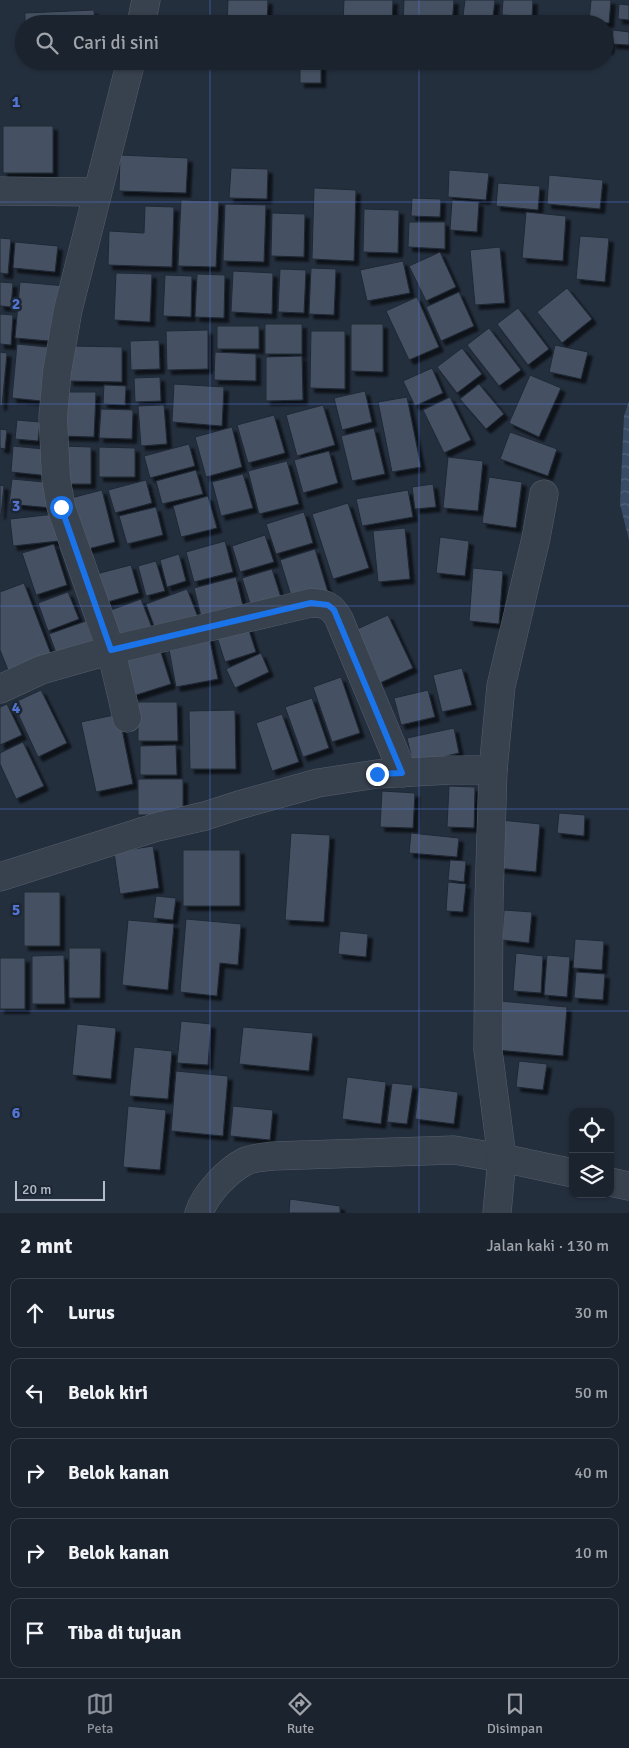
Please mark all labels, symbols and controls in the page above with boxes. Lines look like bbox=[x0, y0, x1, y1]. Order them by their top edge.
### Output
search box bbox=[15, 15, 614, 70]
icon: search bbox=[33, 29, 61, 57]
text: Cari di sini bbox=[73, 31, 159, 55]
text: 1 bbox=[12, 92, 21, 112]
text: 2 bbox=[12, 294, 20, 314]
text: 3 bbox=[12, 496, 20, 516]
route start bbox=[50, 496, 73, 519]
text: 4 bbox=[12, 698, 21, 718]
route end bbox=[366, 763, 389, 786]
text: 5 bbox=[12, 900, 20, 920]
text: 6 bbox=[12, 1103, 21, 1123]
map controls bbox=[569, 1108, 614, 1198]
button: locate bbox=[569, 1108, 614, 1153]
button: layers bbox=[569, 1153, 614, 1198]
scale bar bbox=[15, 1178, 105, 1201]
text: 20 m bbox=[22, 1181, 51, 1198]
text: 2 mnt bbox=[20, 1233, 72, 1259]
text: Jalan kaki · 130 m bbox=[487, 1236, 609, 1256]
icon: ahead bbox=[21, 1299, 49, 1327]
text: Lurus bbox=[68, 1301, 115, 1325]
text: 30 m bbox=[574, 1303, 608, 1323]
icon: left bbox=[21, 1379, 49, 1407]
text: Belok kiri bbox=[68, 1381, 148, 1405]
text: 50 m bbox=[574, 1383, 608, 1403]
icon: right bbox=[21, 1459, 49, 1487]
text: Belok kanan bbox=[68, 1461, 169, 1485]
text: 40 m bbox=[574, 1463, 608, 1483]
icon: right bbox=[21, 1539, 49, 1567]
text: Belok kanan bbox=[68, 1541, 169, 1565]
text: 10 m bbox=[574, 1543, 608, 1563]
icon: arrive bbox=[21, 1619, 49, 1647]
text: Tiba di tujuan bbox=[68, 1621, 181, 1645]
tab: Peta bbox=[86, 1690, 114, 1737]
tab: Rute bbox=[286, 1690, 314, 1737]
tab: Disimpan bbox=[487, 1690, 543, 1737]

